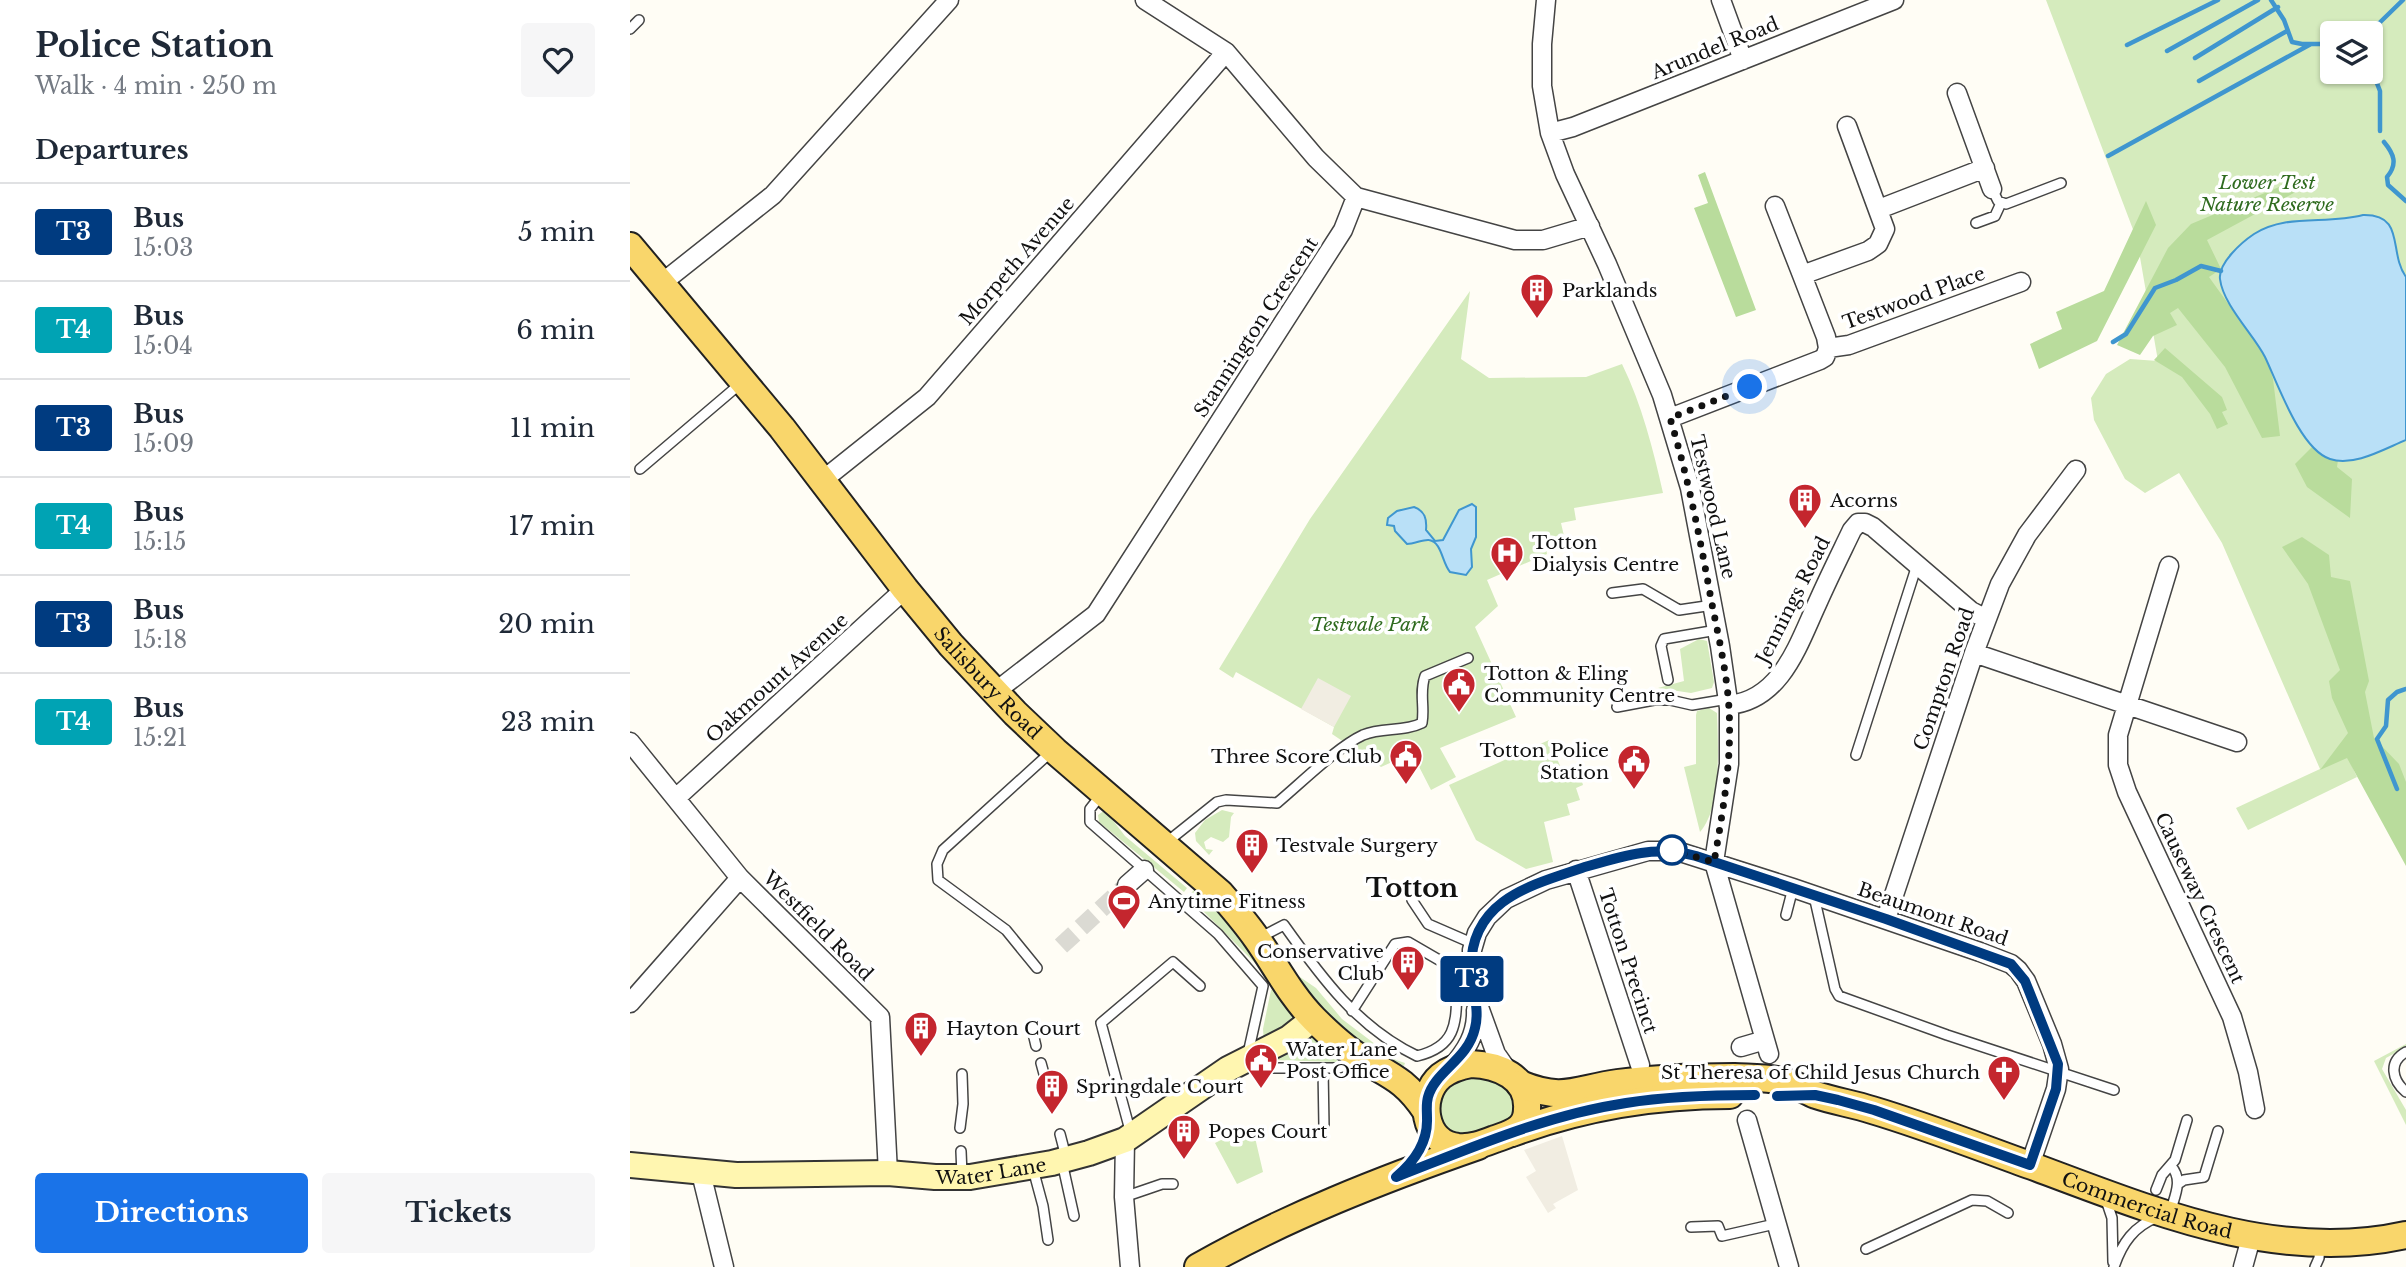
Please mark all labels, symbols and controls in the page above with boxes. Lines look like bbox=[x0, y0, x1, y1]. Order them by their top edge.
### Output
street label: Arundel Road bbox=[1647, 12, 1782, 84]
map controls bbox=[2320, 21, 2383, 84]
button: layers bbox=[2320, 21, 2383, 84]
button: heart bbox=[521, 23, 595, 97]
text: Police Station bbox=[35, 25, 273, 66]
text: Walk · 4 min · 250 m bbox=[35, 72, 277, 100]
text: Departures bbox=[35, 134, 189, 166]
park label: Lower Test Nature Reserve bbox=[2199, 171, 2334, 216]
street label: Morpeth Avenue bbox=[955, 192, 1079, 330]
text: Bus bbox=[133, 202, 184, 234]
text: 5 min bbox=[518, 216, 595, 248]
text: T3 bbox=[56, 217, 91, 246]
street label: Stannington Crescent bbox=[1189, 232, 1323, 421]
text: 15:03 bbox=[133, 234, 193, 262]
street label: Testwood Place bbox=[1840, 262, 1988, 334]
building icon: Parklands bbox=[1518, 271, 1556, 320]
place label: Parklands bbox=[1562, 279, 1657, 302]
text: Bus bbox=[133, 300, 184, 332]
text: 6 min bbox=[516, 314, 595, 346]
text: T4 bbox=[56, 315, 91, 344]
text: 15:04 bbox=[133, 332, 193, 360]
your location bbox=[1732, 369, 1767, 404]
text: Bus bbox=[133, 398, 184, 430]
text: 11 min bbox=[510, 412, 595, 444]
text: T3 bbox=[56, 413, 91, 442]
text: 15:09 bbox=[133, 430, 194, 458]
street label: Testwood Lane bbox=[1685, 433, 1741, 581]
building icon: Acorns bbox=[1786, 481, 1824, 530]
place label: Acorns bbox=[1829, 489, 1898, 512]
text: Bus bbox=[133, 496, 184, 528]
text: 17 min bbox=[508, 510, 595, 542]
text: T4 bbox=[56, 511, 91, 540]
text: 15:15 bbox=[133, 528, 186, 556]
place label: Totton Dialysis Centre bbox=[1532, 531, 1679, 576]
street label: Jennings Road bbox=[1750, 532, 1835, 670]
hospital icon: Totton Dialysis Centre bbox=[1488, 534, 1526, 583]
text: Bus bbox=[133, 594, 184, 626]
street label: Compton Road bbox=[1909, 604, 1979, 754]
text: 20 min bbox=[498, 608, 595, 640]
street label: Oakmount Avenue bbox=[701, 608, 853, 748]
text: T3 bbox=[56, 609, 91, 638]
park label: Testvale Park bbox=[1311, 613, 1429, 636]
street label: Salisbury Road bbox=[929, 622, 1047, 744]
text: 15:18 bbox=[133, 626, 187, 654]
place label: Totton & Eling Community Centre bbox=[1484, 662, 1675, 707]
public building icon: Totton & Eling Community Centre bbox=[1440, 665, 1478, 714]
text: Bus bbox=[133, 692, 184, 724]
text: 23 min bbox=[501, 706, 595, 738]
text: T4 bbox=[56, 707, 91, 736]
text: 15:21 bbox=[133, 724, 187, 752]
public building icon: Three Score Club bbox=[1387, 737, 1425, 786]
place label: Totton Police Station bbox=[1479, 739, 1609, 784]
public building icon: Totton Police Station bbox=[1615, 742, 1653, 791]
place label: Three Score Club bbox=[1211, 745, 1382, 768]
street label: Causeway Crescent bbox=[2150, 809, 2250, 988]
building icon: Testvale Surgery bbox=[1233, 826, 1271, 875]
place label: Testvale Surgery bbox=[1276, 834, 1438, 857]
unlabelled marker bbox=[1657, 835, 1687, 865]
street label: Westfield Road bbox=[758, 866, 878, 986]
district label: Totton bbox=[1366, 872, 1458, 904]
street label: Beaumont Road bbox=[1855, 877, 2012, 951]
sports icon: Anytime Fitness bbox=[1105, 882, 1143, 931]
street label: Totton Precinct bbox=[1594, 886, 1662, 1037]
place label: Anytime Fitness bbox=[1147, 890, 1306, 913]
place label: Conservative Club bbox=[1257, 940, 1384, 985]
building icon: Conservative Club bbox=[1389, 943, 1427, 992]
line badge: T3 bbox=[1440, 956, 1504, 1002]
text: T3 bbox=[1454, 964, 1490, 993]
building icon: Hayton Court bbox=[902, 1009, 940, 1058]
place label: Hayton Court bbox=[946, 1017, 1081, 1040]
place label: Water Lane Post Office bbox=[1285, 1038, 1398, 1083]
public building icon: Water Lane Post Office bbox=[1242, 1041, 1280, 1090]
church icon: St Theresa of Child Jesus Church bbox=[1985, 1053, 2023, 1102]
place label: St Theresa of Child Jesus Church bbox=[1661, 1061, 1980, 1084]
building icon: Springdale Court bbox=[1033, 1067, 1071, 1116]
place label: Springdale Court bbox=[1076, 1075, 1244, 1098]
building icon: Popes Court bbox=[1165, 1112, 1203, 1161]
place label: Popes Court bbox=[1208, 1120, 1328, 1143]
street label: Water Lane bbox=[935, 1153, 1048, 1189]
street label: Commercial Road bbox=[2059, 1167, 2235, 1243]
button: Directions bbox=[35, 1173, 308, 1253]
button: Tickets bbox=[322, 1173, 595, 1253]

